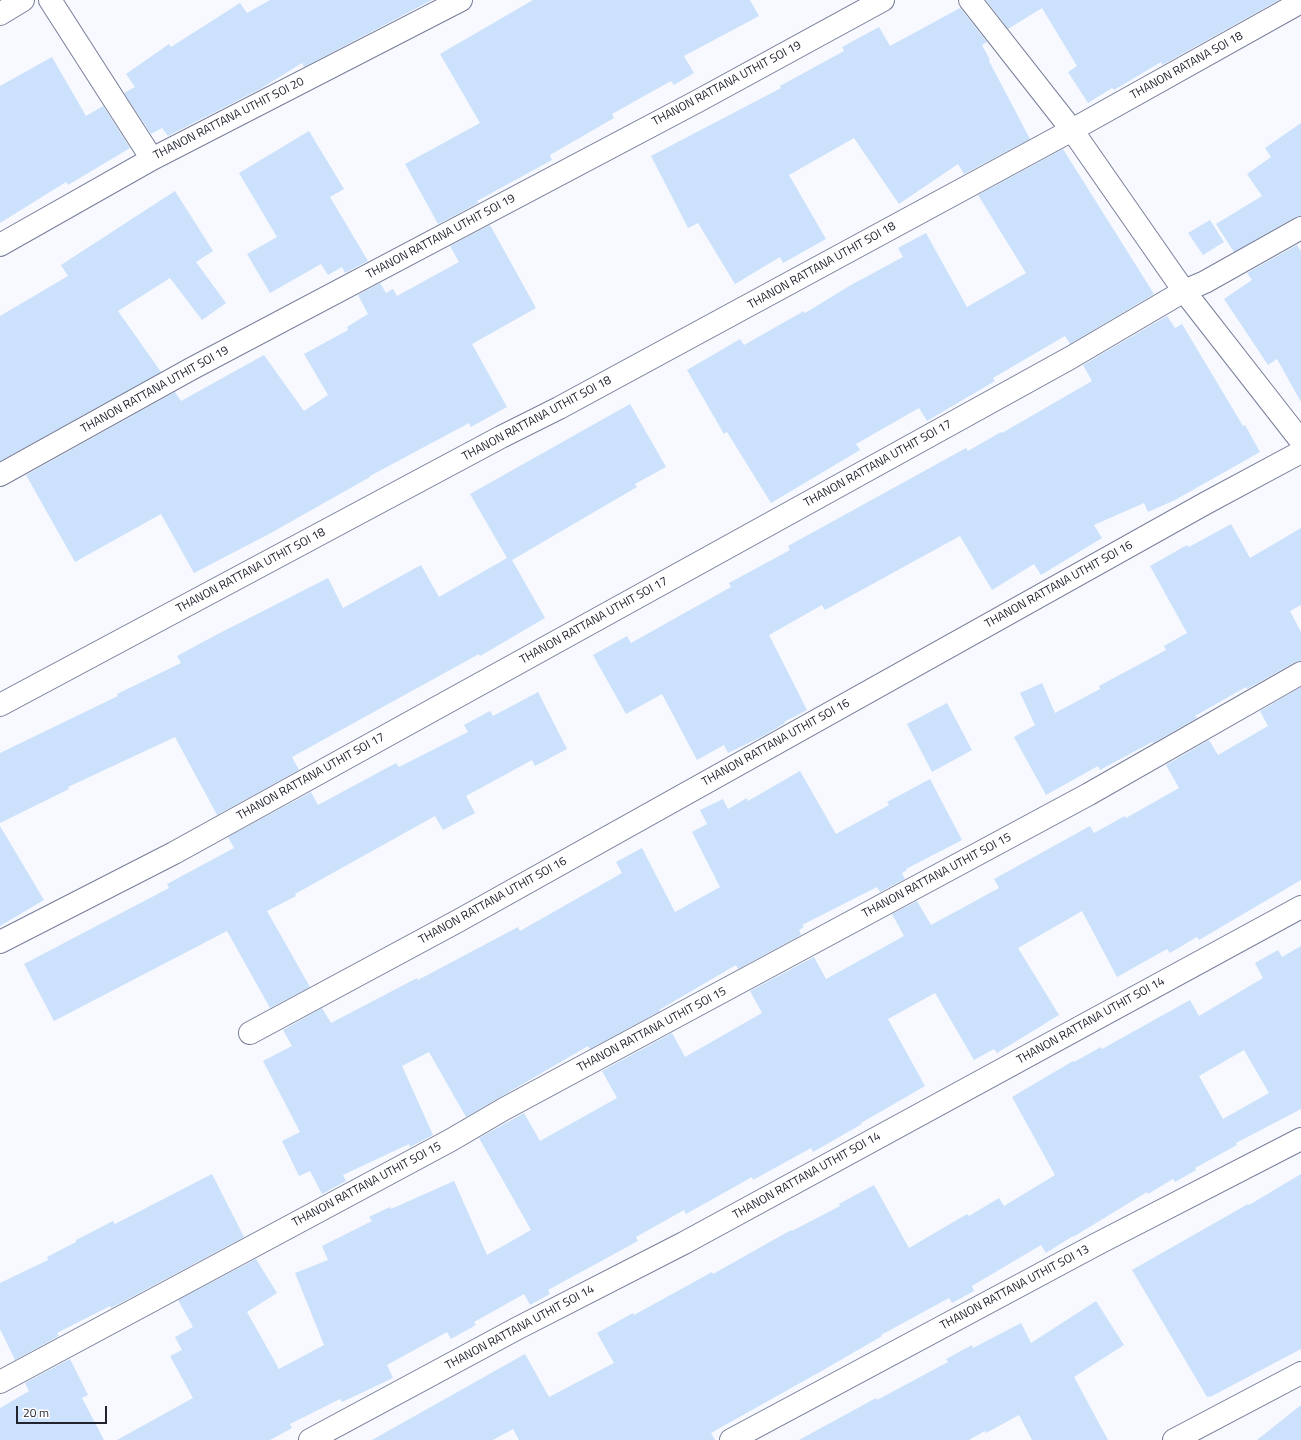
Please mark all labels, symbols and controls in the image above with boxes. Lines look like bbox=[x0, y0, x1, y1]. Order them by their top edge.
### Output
street label: THANON RATANA SOI 18 bbox=[1128, 29, 1246, 103]
street label: THANON RATTANA UTHIT SOI 19 bbox=[650, 38, 804, 130]
street label: THANON RATTANA UTHIT SOI 20 bbox=[151, 75, 307, 163]
street label: THANON RATTANA UTHIT SOI 19 bbox=[364, 191, 518, 283]
street label: THANON RATTANA UTHIT SOI 18 bbox=[746, 219, 898, 313]
street label: THANON RATTANA UTHIT SOI 19 bbox=[79, 343, 231, 437]
street label: THANON RATTANA UTHIT SOI 18 bbox=[460, 373, 614, 465]
street label: THANON RATTANA UTHIT SOI 17 bbox=[802, 417, 954, 511]
street label: THANON RATTANA UTHIT SOI 18 bbox=[174, 525, 328, 617]
street label: THANON RATTANA UTHIT SOI 16 bbox=[983, 538, 1135, 632]
street label: THANON RATTANA UTHIT SOI 17 bbox=[518, 574, 670, 668]
street label: THANON RATTANA UTHIT SOI 16 bbox=[700, 696, 852, 790]
street label: THANON RATTANA UTHIT SOI 17 bbox=[235, 730, 387, 824]
street label: THANON RATTANA UTHIT SOI 15 bbox=[860, 830, 1014, 922]
street label: THANON RATTANA UTHIT SOI 16 bbox=[417, 854, 569, 948]
street label: THANON RATTANA UTHIT SOI 14 bbox=[1015, 974, 1167, 1068]
street label: THANON RATTANA UTHIT SOI 15 bbox=[575, 984, 729, 1076]
street label: THANON RATTANA UTHIT SOI 14 bbox=[731, 1129, 883, 1223]
street label: THANON RATTANA UTHIT SOI 15 bbox=[290, 1139, 444, 1231]
street label: THANON RATTANA UTHIT SOI 13 bbox=[938, 1242, 1092, 1334]
street label: THANON RATTANA UTHIT SOI 14 bbox=[443, 1282, 597, 1374]
scale bar bbox=[18, 1398, 109, 1424]
text: 20 m bbox=[23, 1403, 49, 1422]

